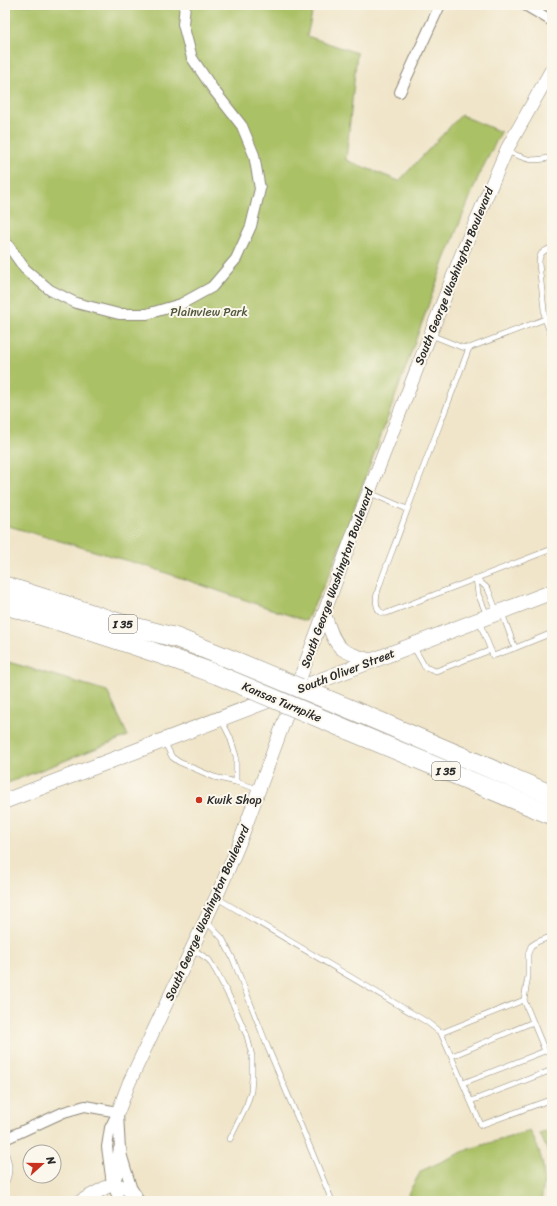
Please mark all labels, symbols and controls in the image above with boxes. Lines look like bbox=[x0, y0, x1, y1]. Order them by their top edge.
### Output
street label: South George Washington Boulevard bbox=[408, 183, 500, 368]
park label: Plainview Park bbox=[170, 301, 248, 323]
street label: South George Washington Boulevard bbox=[294, 484, 380, 671]
road number: I 35 bbox=[109, 615, 137, 633]
street label: South Oliver Street bbox=[294, 642, 398, 700]
street label: Kansas Turnpike bbox=[239, 675, 325, 729]
road number: I 35 bbox=[432, 762, 460, 780]
place label: Kwik Shop bbox=[207, 789, 262, 811]
marker: Kwik Shop bbox=[194, 795, 204, 805]
street label: South George Washington Boulevard bbox=[158, 821, 256, 1004]
north arrow bbox=[22, 1144, 62, 1184]
text: N bbox=[40, 1153, 61, 1168]

